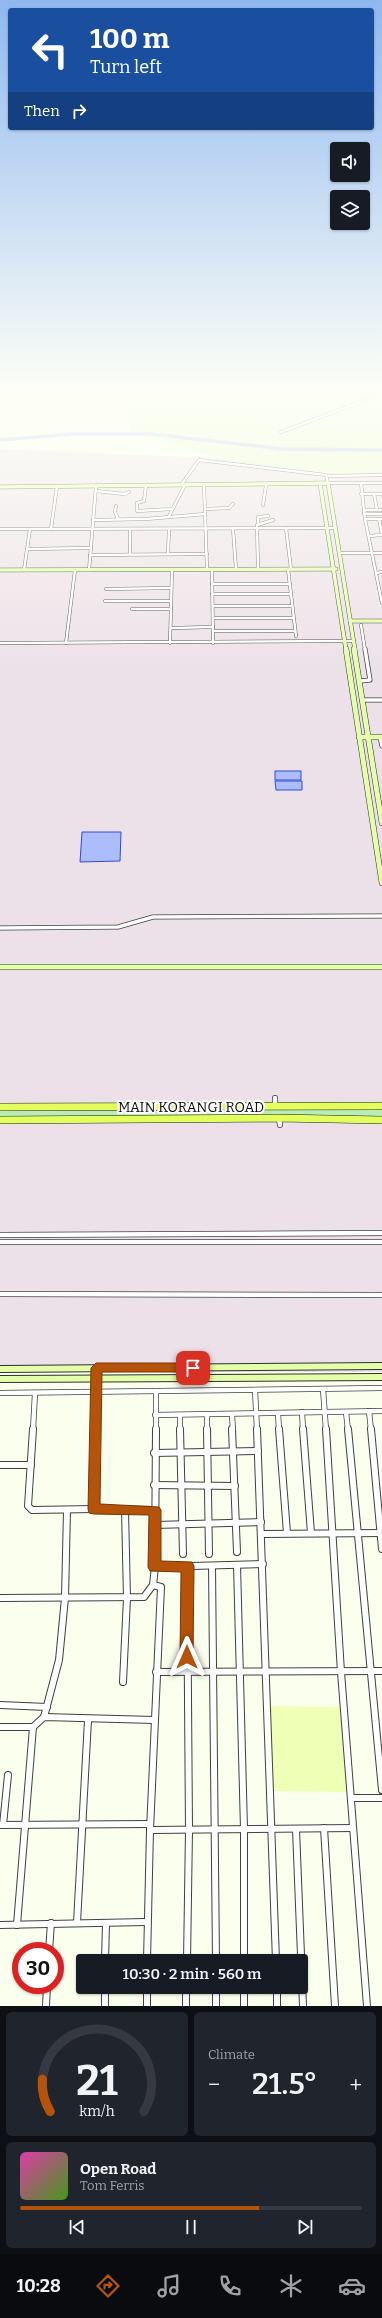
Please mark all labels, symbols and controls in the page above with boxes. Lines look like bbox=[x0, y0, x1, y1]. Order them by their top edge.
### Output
text: 100 m bbox=[90, 22, 169, 55]
icon: left bbox=[24, 24, 76, 76]
text: Turn left bbox=[90, 56, 162, 78]
icon: right bbox=[68, 100, 90, 122]
text: Then bbox=[24, 102, 60, 120]
map controls bbox=[330, 142, 370, 230]
button: sound bbox=[330, 142, 370, 182]
button: layers bbox=[330, 190, 370, 230]
street label: MAIN KORANGI ROAD bbox=[118, 1099, 264, 1116]
pin bbox=[176, 1351, 210, 1385]
icon: arrive bbox=[182, 1357, 204, 1379]
position arrow bbox=[166, 1636, 208, 1678]
speed limit sign: 30 bbox=[12, 1942, 64, 1994]
text: 10:30 · 2 min · 560 m bbox=[123, 1965, 261, 1983]
text: Climate bbox=[208, 2047, 255, 2062]
text: 21 bbox=[76, 2056, 118, 2106]
text: 21.5° bbox=[252, 2066, 318, 2102]
text: − bbox=[208, 2071, 220, 2098]
text: + bbox=[349, 2071, 362, 2098]
text: km/h bbox=[79, 2103, 115, 2120]
text: Open Road bbox=[80, 2160, 156, 2178]
text: Tom Ferris bbox=[80, 2178, 144, 2193]
icon: previous bbox=[66, 2216, 88, 2238]
icon: pause bbox=[180, 2216, 202, 2238]
icon: next bbox=[294, 2216, 316, 2238]
icon: directions bbox=[94, 2272, 122, 2300]
icon: music bbox=[155, 2272, 183, 2300]
icon: phone bbox=[216, 2272, 244, 2300]
icon: climate bbox=[277, 2272, 305, 2300]
icon: car bbox=[338, 2272, 366, 2300]
text: 10:28 bbox=[16, 2275, 61, 2297]

